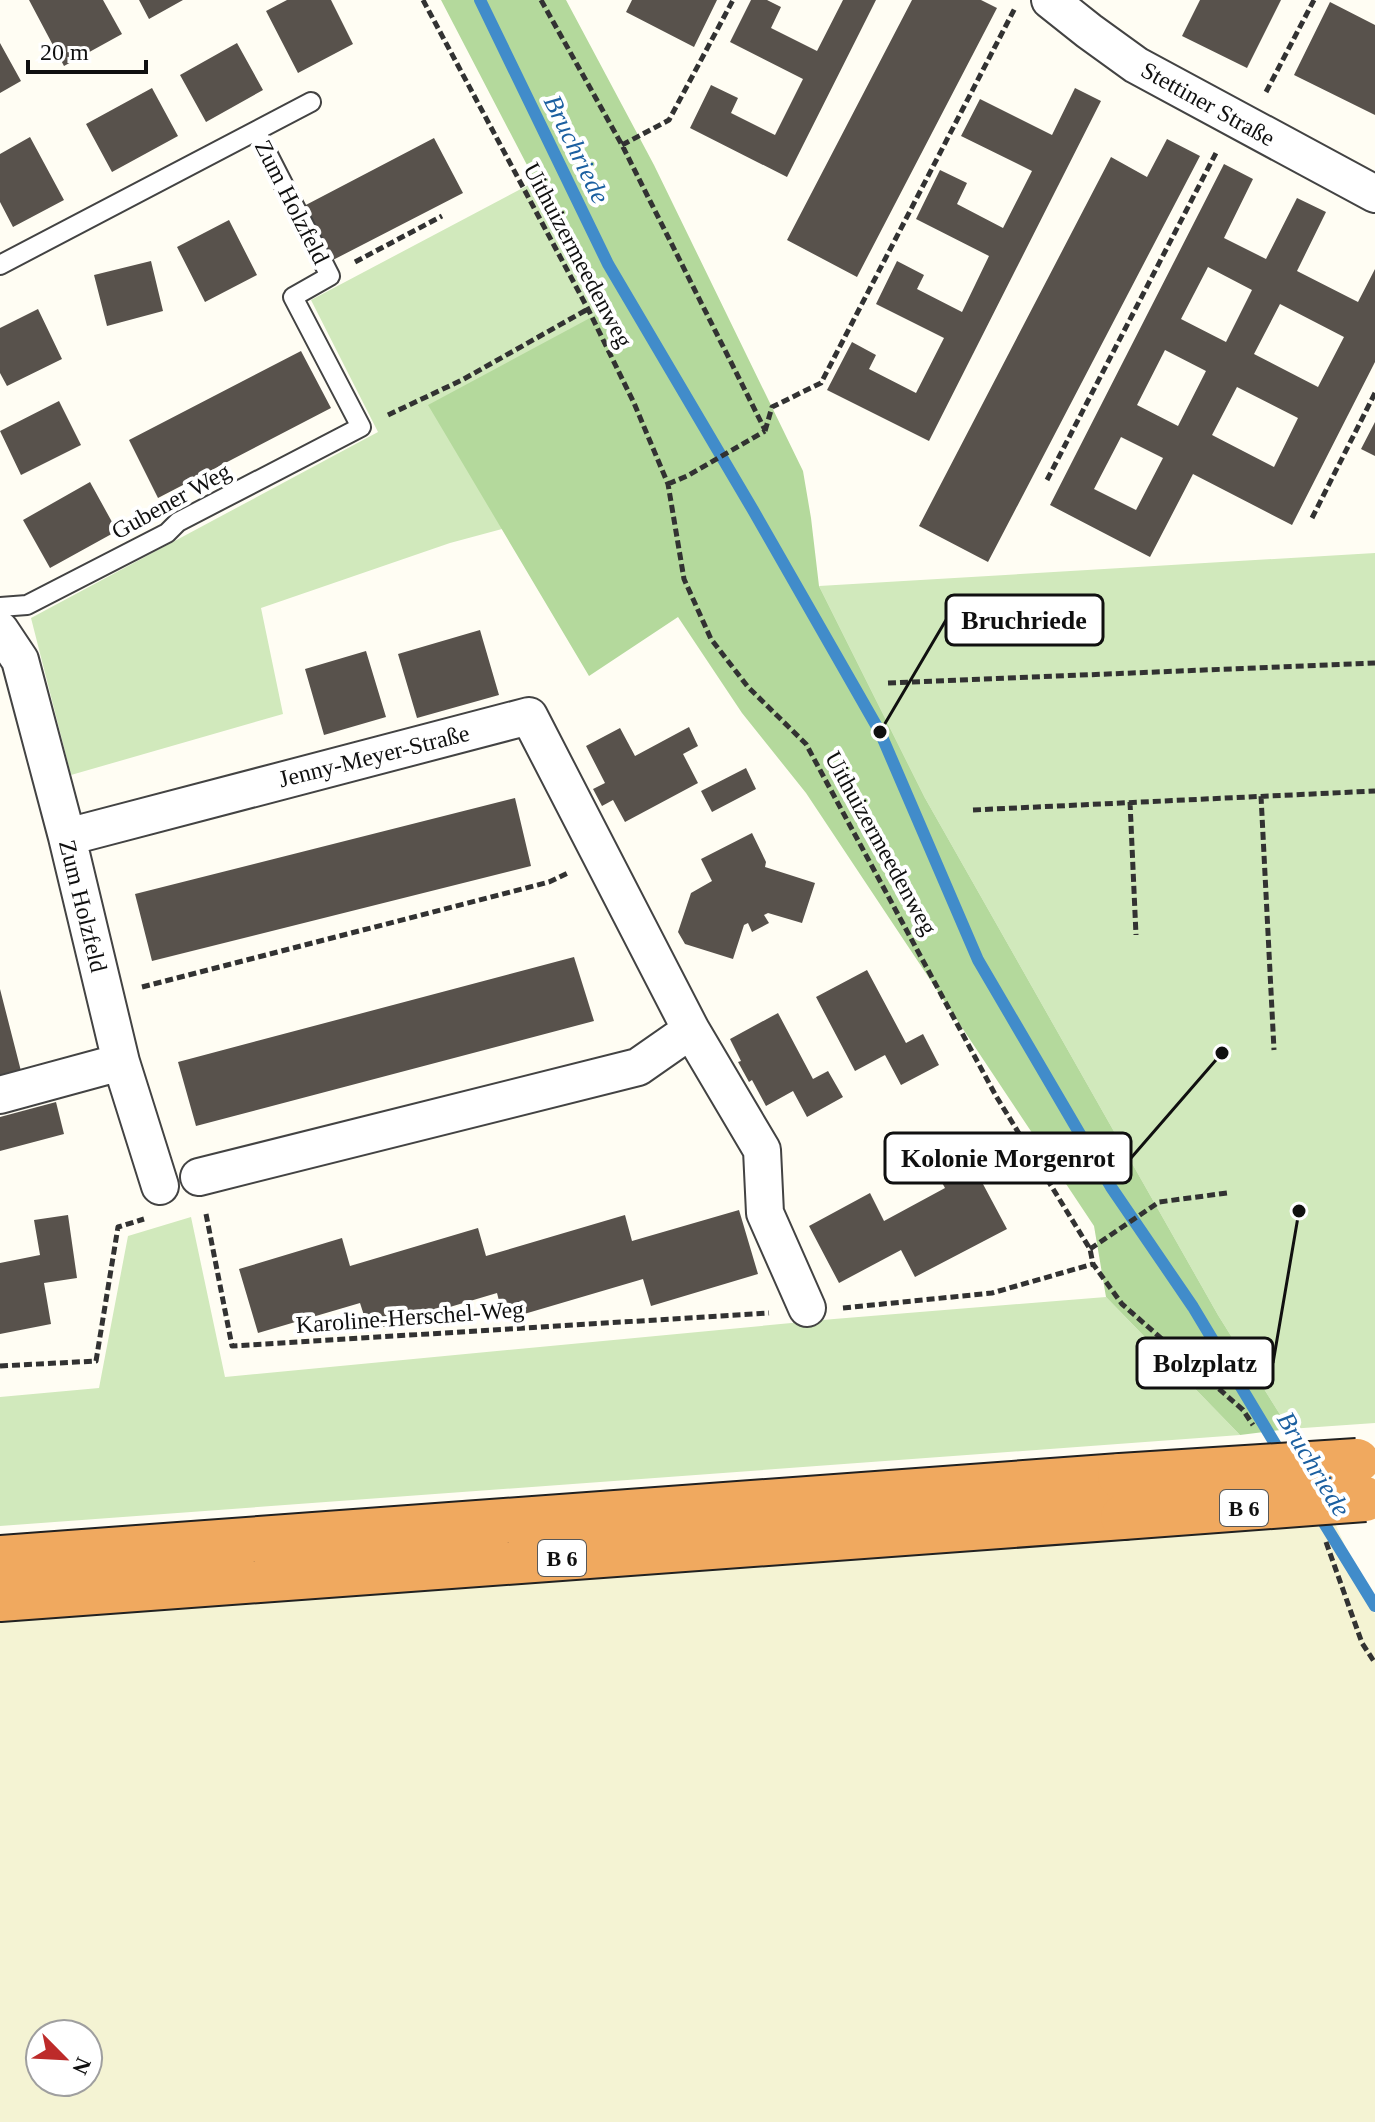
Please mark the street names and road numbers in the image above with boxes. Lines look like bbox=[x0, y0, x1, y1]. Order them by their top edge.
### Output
street label: Stettiner Straße bbox=[1137, 57, 1279, 151]
street label: Zum Holzfeld bbox=[250, 136, 334, 268]
street label: Uithuizermeedenweg bbox=[518, 158, 638, 352]
street label: Gubener Weg bbox=[107, 458, 235, 544]
street label: Jenny-Meyer-Straße bbox=[276, 720, 472, 792]
street label: Uithuizermeedenweg bbox=[820, 747, 942, 939]
street label: Zum Holzfeld bbox=[54, 837, 112, 975]
street label: Karoline-Herschel-Weg bbox=[295, 1296, 525, 1338]
road number: B 6 bbox=[1220, 1490, 1268, 1526]
road number: B 6 bbox=[538, 1540, 586, 1576]

